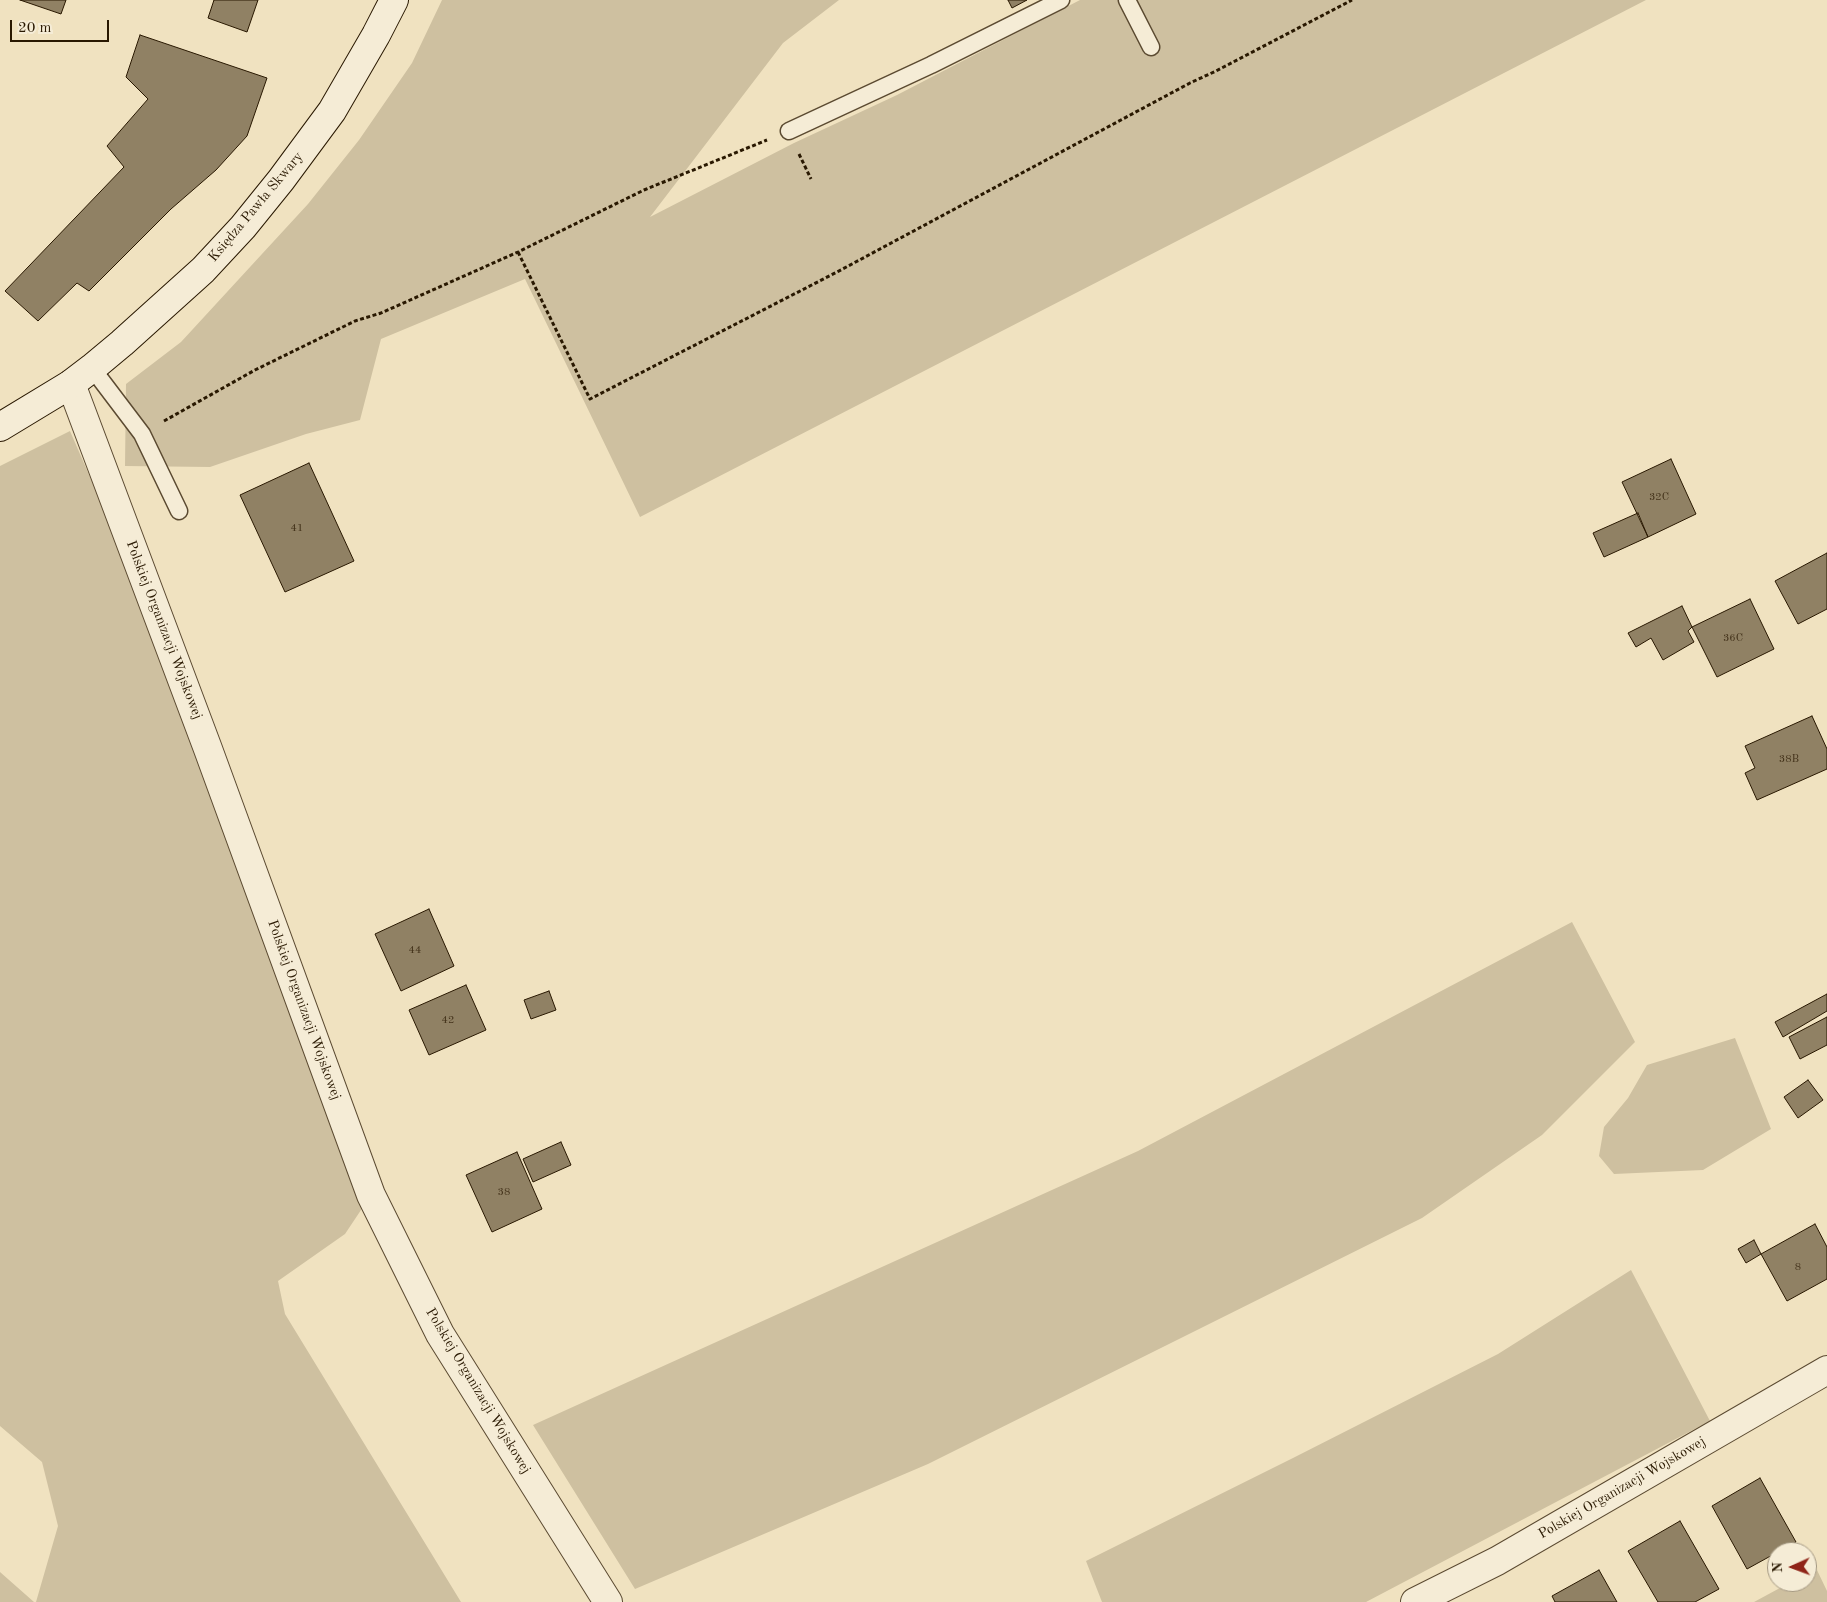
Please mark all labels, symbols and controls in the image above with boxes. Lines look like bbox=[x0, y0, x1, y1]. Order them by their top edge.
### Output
scale bar bbox=[12, 10, 111, 42]
text: 20 m bbox=[18, 21, 52, 36]
street label: Księdza Pawła Skwary bbox=[205, 148, 307, 266]
house number: 32C bbox=[1649, 490, 1669, 504]
house number: 41 bbox=[291, 521, 303, 535]
street label: Polskiej Organizacji Wojskowej bbox=[122, 538, 206, 722]
house number: 36C bbox=[1723, 631, 1743, 645]
house number: 38B bbox=[1779, 752, 1799, 766]
street label: Polskiej Organizacji Wojskowej bbox=[264, 918, 344, 1102]
house number: 44 bbox=[409, 943, 421, 957]
house number: 42 bbox=[442, 1013, 454, 1027]
house number: 38 bbox=[498, 1185, 510, 1199]
house number: 8 bbox=[1795, 1260, 1801, 1274]
street label: Polskiej Organizacji Wojskowej bbox=[422, 1305, 534, 1477]
street label: Polskiej Organizacji Wojskowej bbox=[1535, 1433, 1709, 1543]
north arrow bbox=[1767, 1542, 1817, 1592]
text: N bbox=[1771, 1562, 1785, 1573]

